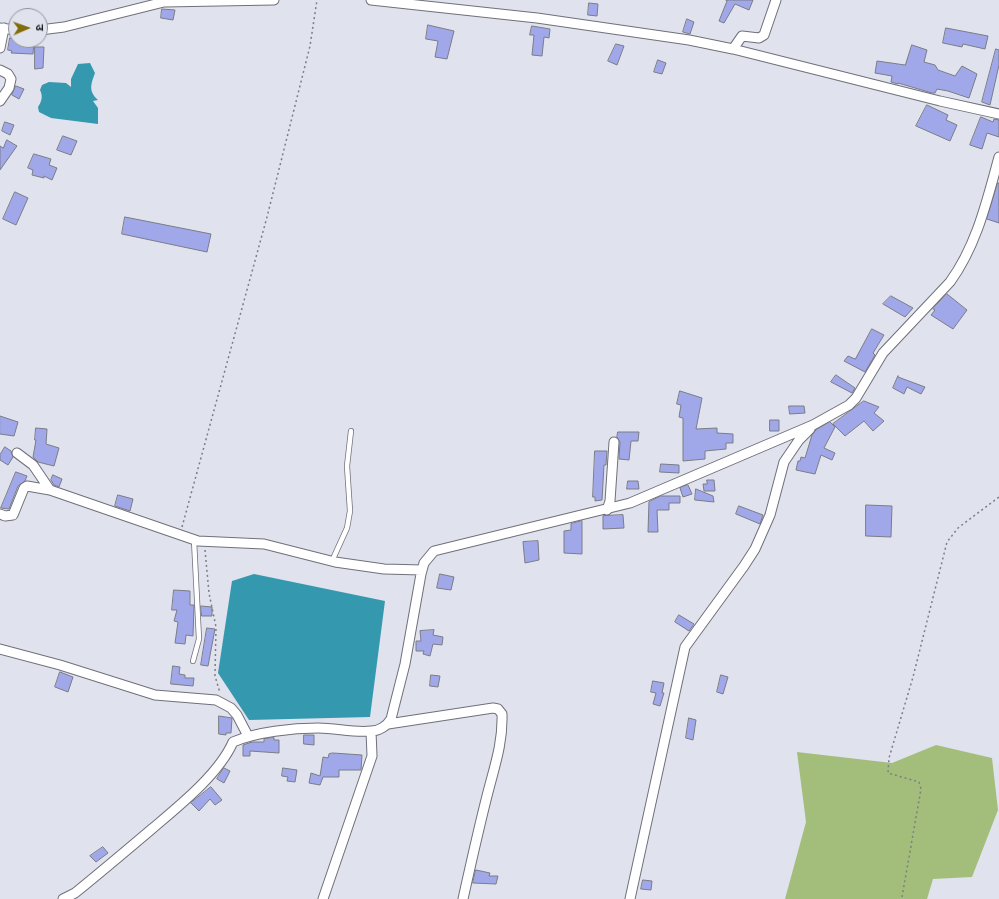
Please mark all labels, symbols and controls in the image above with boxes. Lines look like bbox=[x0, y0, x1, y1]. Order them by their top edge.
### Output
north arrow bbox=[8, 8, 48, 48]
text: उ bbox=[32, 24, 47, 31]

